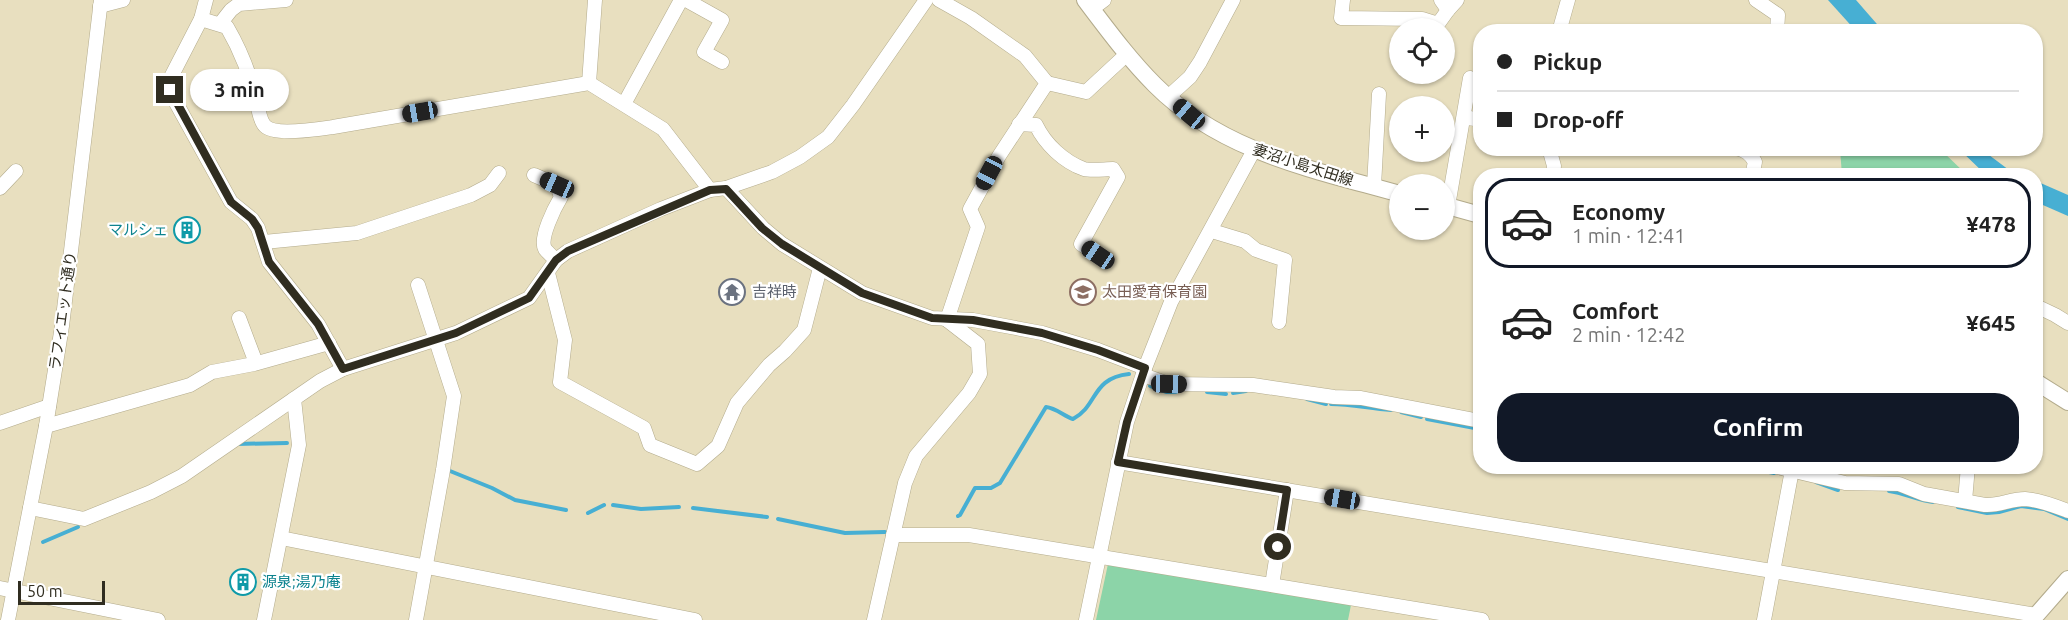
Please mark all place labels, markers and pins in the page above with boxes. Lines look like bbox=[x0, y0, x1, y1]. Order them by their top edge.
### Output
building icon: マルシェ bbox=[172, 215, 202, 245]
place label: マルシェ bbox=[108, 221, 168, 238]
temple icon: 吉祥時 bbox=[717, 277, 747, 307]
school or university icon: 太田愛育保育園 bbox=[1068, 277, 1098, 307]
place label: 吉祥時 bbox=[752, 283, 797, 300]
place label: 太田愛育保育園 bbox=[1102, 283, 1207, 300]
building icon: 源泉;湯乃庵 bbox=[228, 567, 258, 597]
place label: 源泉;湯乃庵 bbox=[262, 573, 341, 590]

